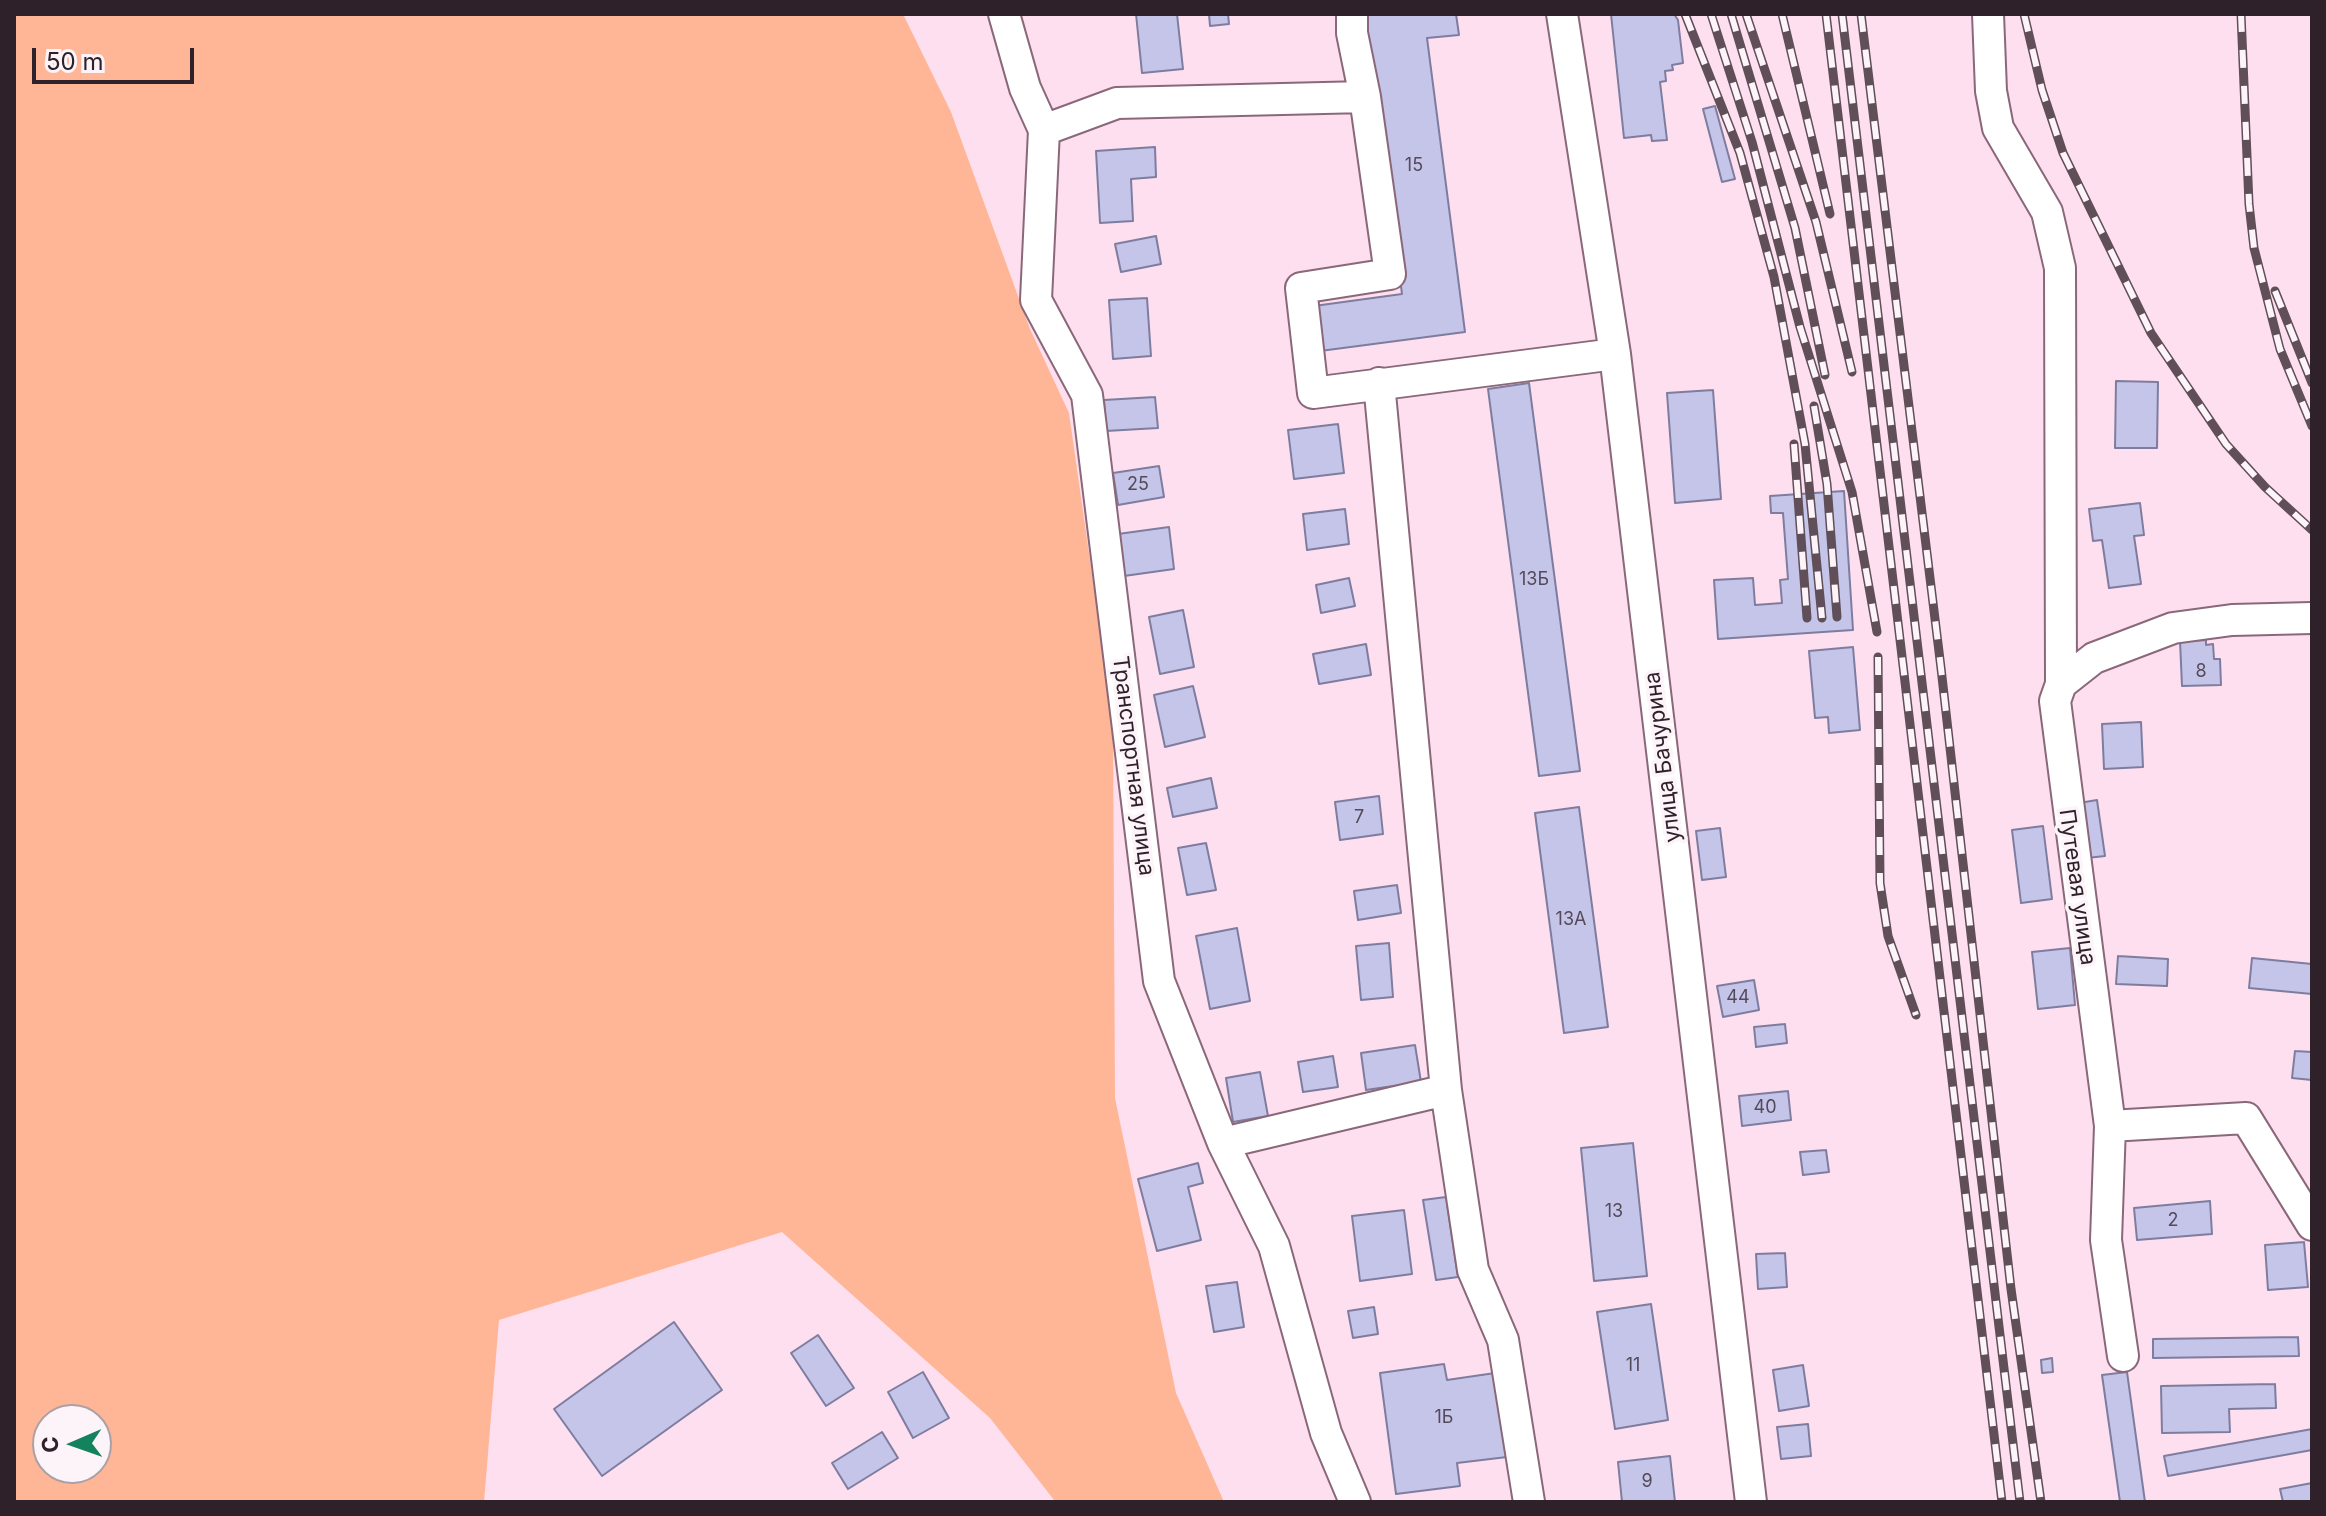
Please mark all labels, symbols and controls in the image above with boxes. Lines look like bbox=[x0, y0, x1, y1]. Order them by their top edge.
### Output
scale bar bbox=[36, 32, 198, 82]
text: 50 m bbox=[46, 47, 104, 76]
house number: 15 bbox=[1405, 155, 1423, 177]
house number: 25 bbox=[1127, 474, 1149, 496]
house number: 13Б bbox=[1519, 569, 1549, 591]
street label: Транспортная улица bbox=[1106, 655, 1160, 877]
house number: 8 bbox=[2195, 661, 2207, 683]
street label: улица Бачурина bbox=[1639, 670, 1687, 844]
house number: 7 bbox=[1354, 807, 1364, 829]
street label: Путевая улица bbox=[2053, 807, 2101, 967]
house number: 13А bbox=[1556, 909, 1586, 931]
house number: 44 bbox=[1726, 987, 1750, 1009]
house number: 40 bbox=[1754, 1097, 1776, 1119]
house number: 13 bbox=[1605, 1201, 1623, 1223]
house number: 2 bbox=[2168, 1210, 2178, 1232]
house number: 11 bbox=[1626, 1355, 1640, 1377]
north arrow bbox=[32, 1404, 112, 1484]
house number: 1Б bbox=[1435, 1407, 1453, 1429]
text: С bbox=[37, 1436, 63, 1453]
house number: 9 bbox=[1641, 1471, 1653, 1493]

